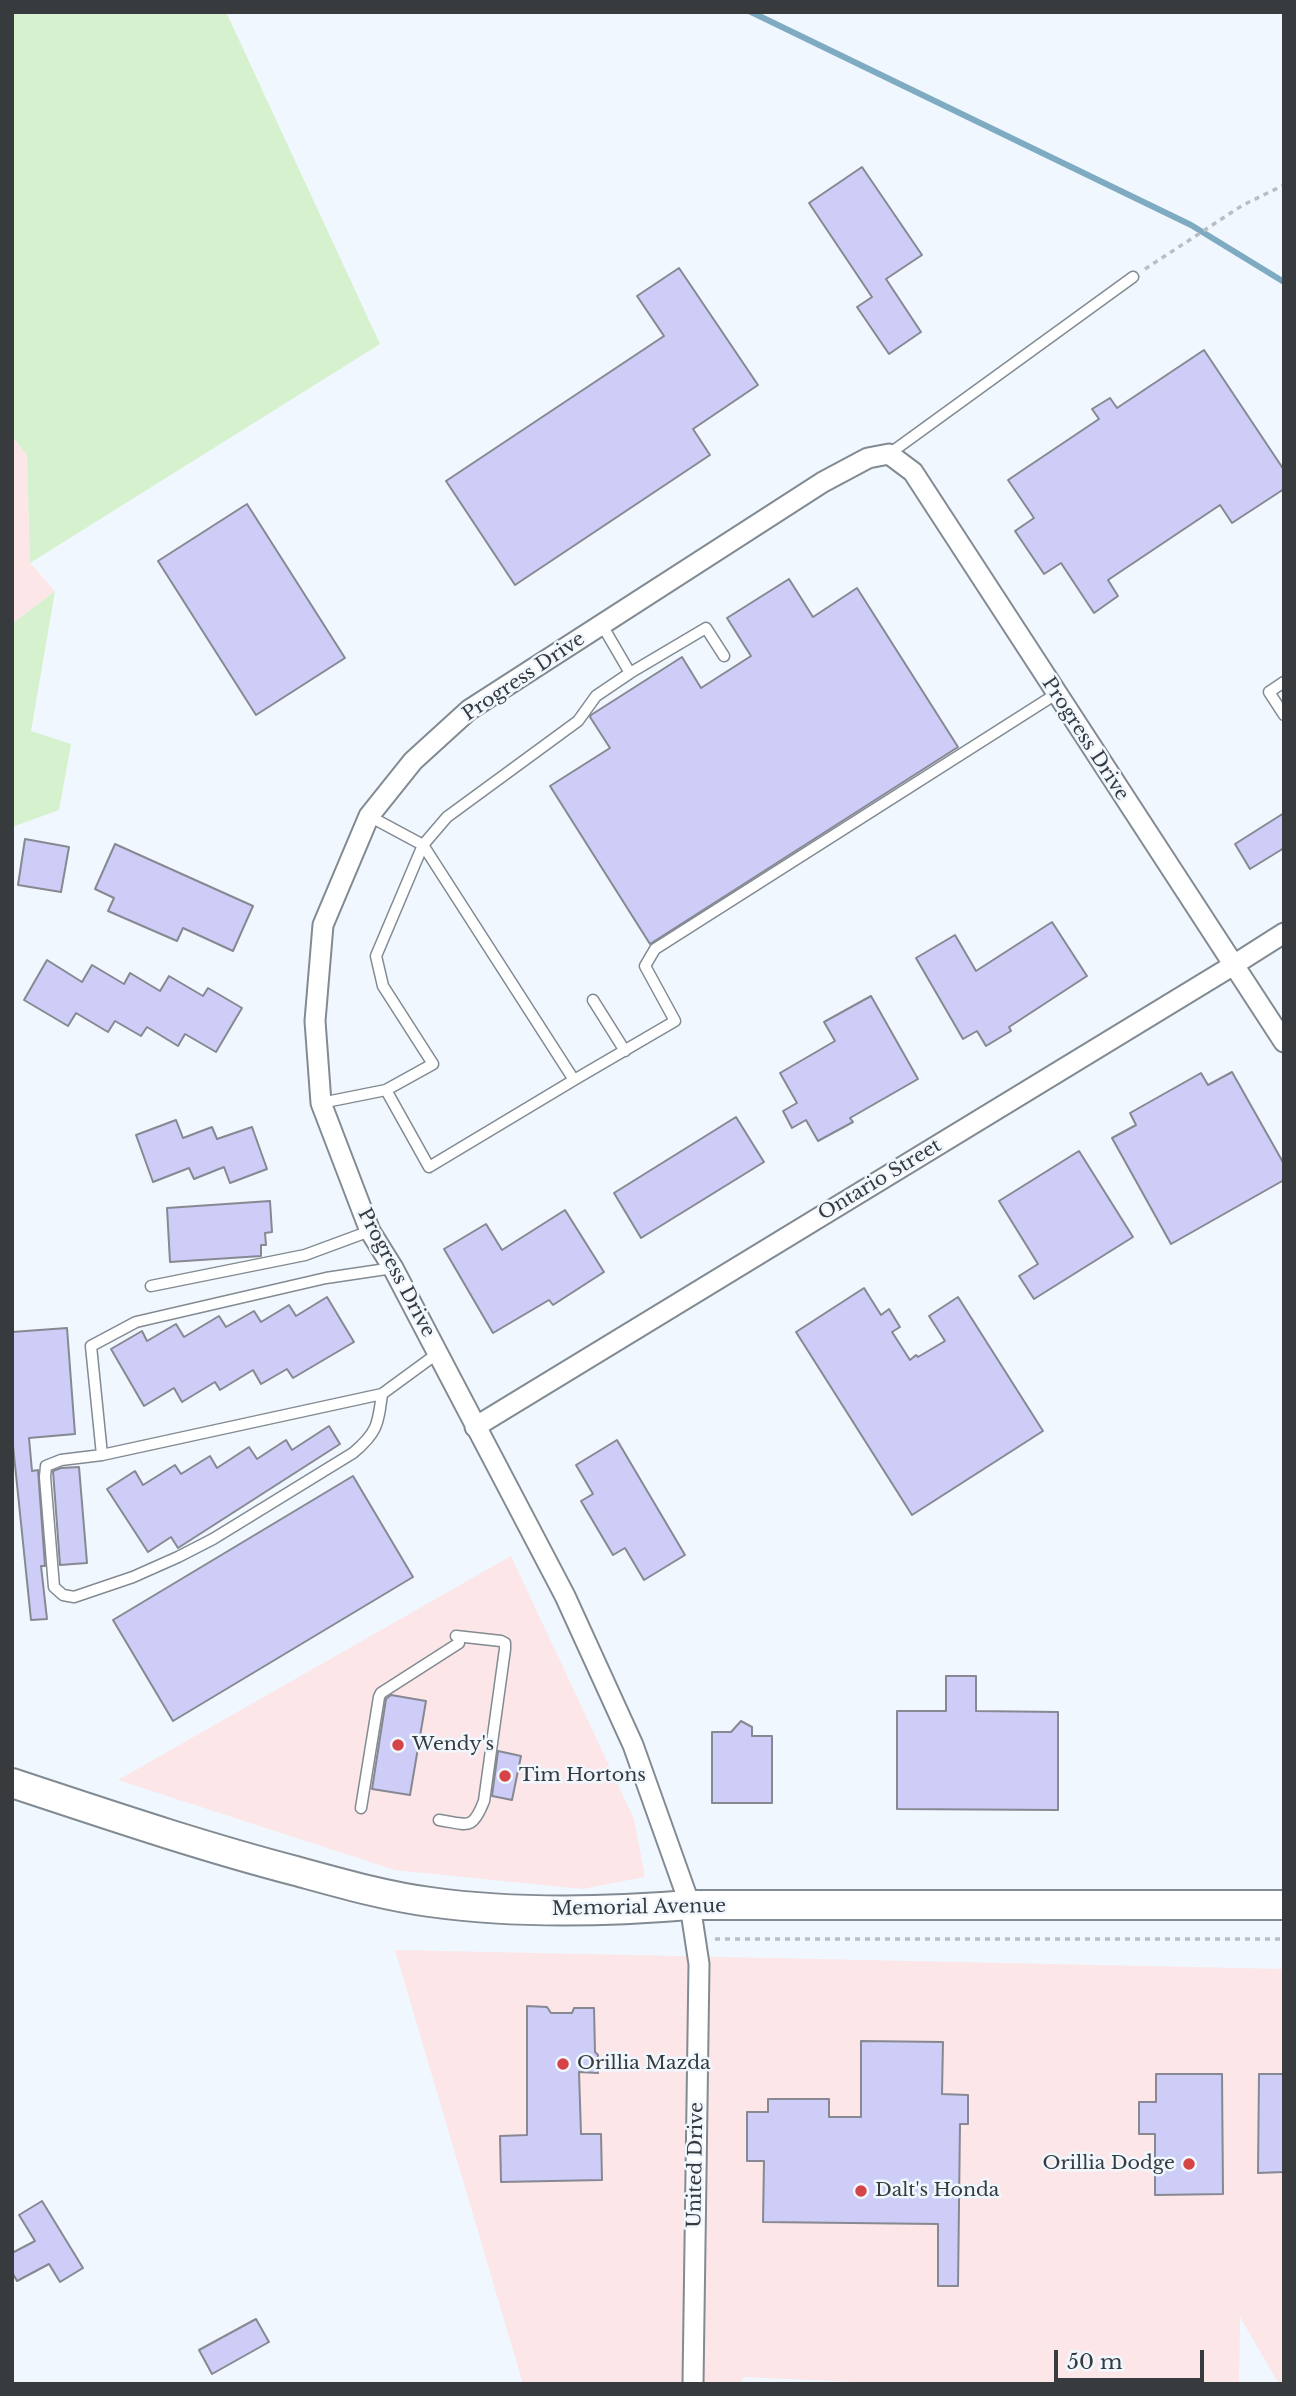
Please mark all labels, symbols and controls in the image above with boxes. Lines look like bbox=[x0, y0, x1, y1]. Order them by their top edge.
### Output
street label: Progress Drive bbox=[459, 628, 589, 726]
street label: Progress Drive bbox=[1037, 673, 1133, 805]
street label: Ontario Street bbox=[814, 1134, 946, 1226]
street label: Progress Drive bbox=[352, 1205, 440, 1341]
place label: Wendy's bbox=[412, 1734, 494, 1756]
marker: Wendy's bbox=[390, 1737, 406, 1753]
place label: Tim Hortons bbox=[519, 1765, 646, 1787]
marker: Tim Hortons bbox=[497, 1768, 513, 1784]
street label: Memorial Avenue bbox=[552, 1895, 726, 1921]
place label: Orillia Mazda bbox=[577, 2053, 710, 2075]
marker: Orillia Mazda bbox=[555, 2056, 571, 2072]
street label: United Drive bbox=[684, 2102, 708, 2228]
place label: Orillia Dodge bbox=[1042, 2153, 1175, 2175]
marker: Orillia Dodge bbox=[1181, 2156, 1197, 2172]
place label: Dalt's Honda bbox=[875, 2180, 999, 2202]
marker: Dalt's Honda bbox=[853, 2183, 869, 2199]
scale bar bbox=[1058, 2336, 1208, 2380]
text: 50 m bbox=[1067, 2349, 1122, 2375]

